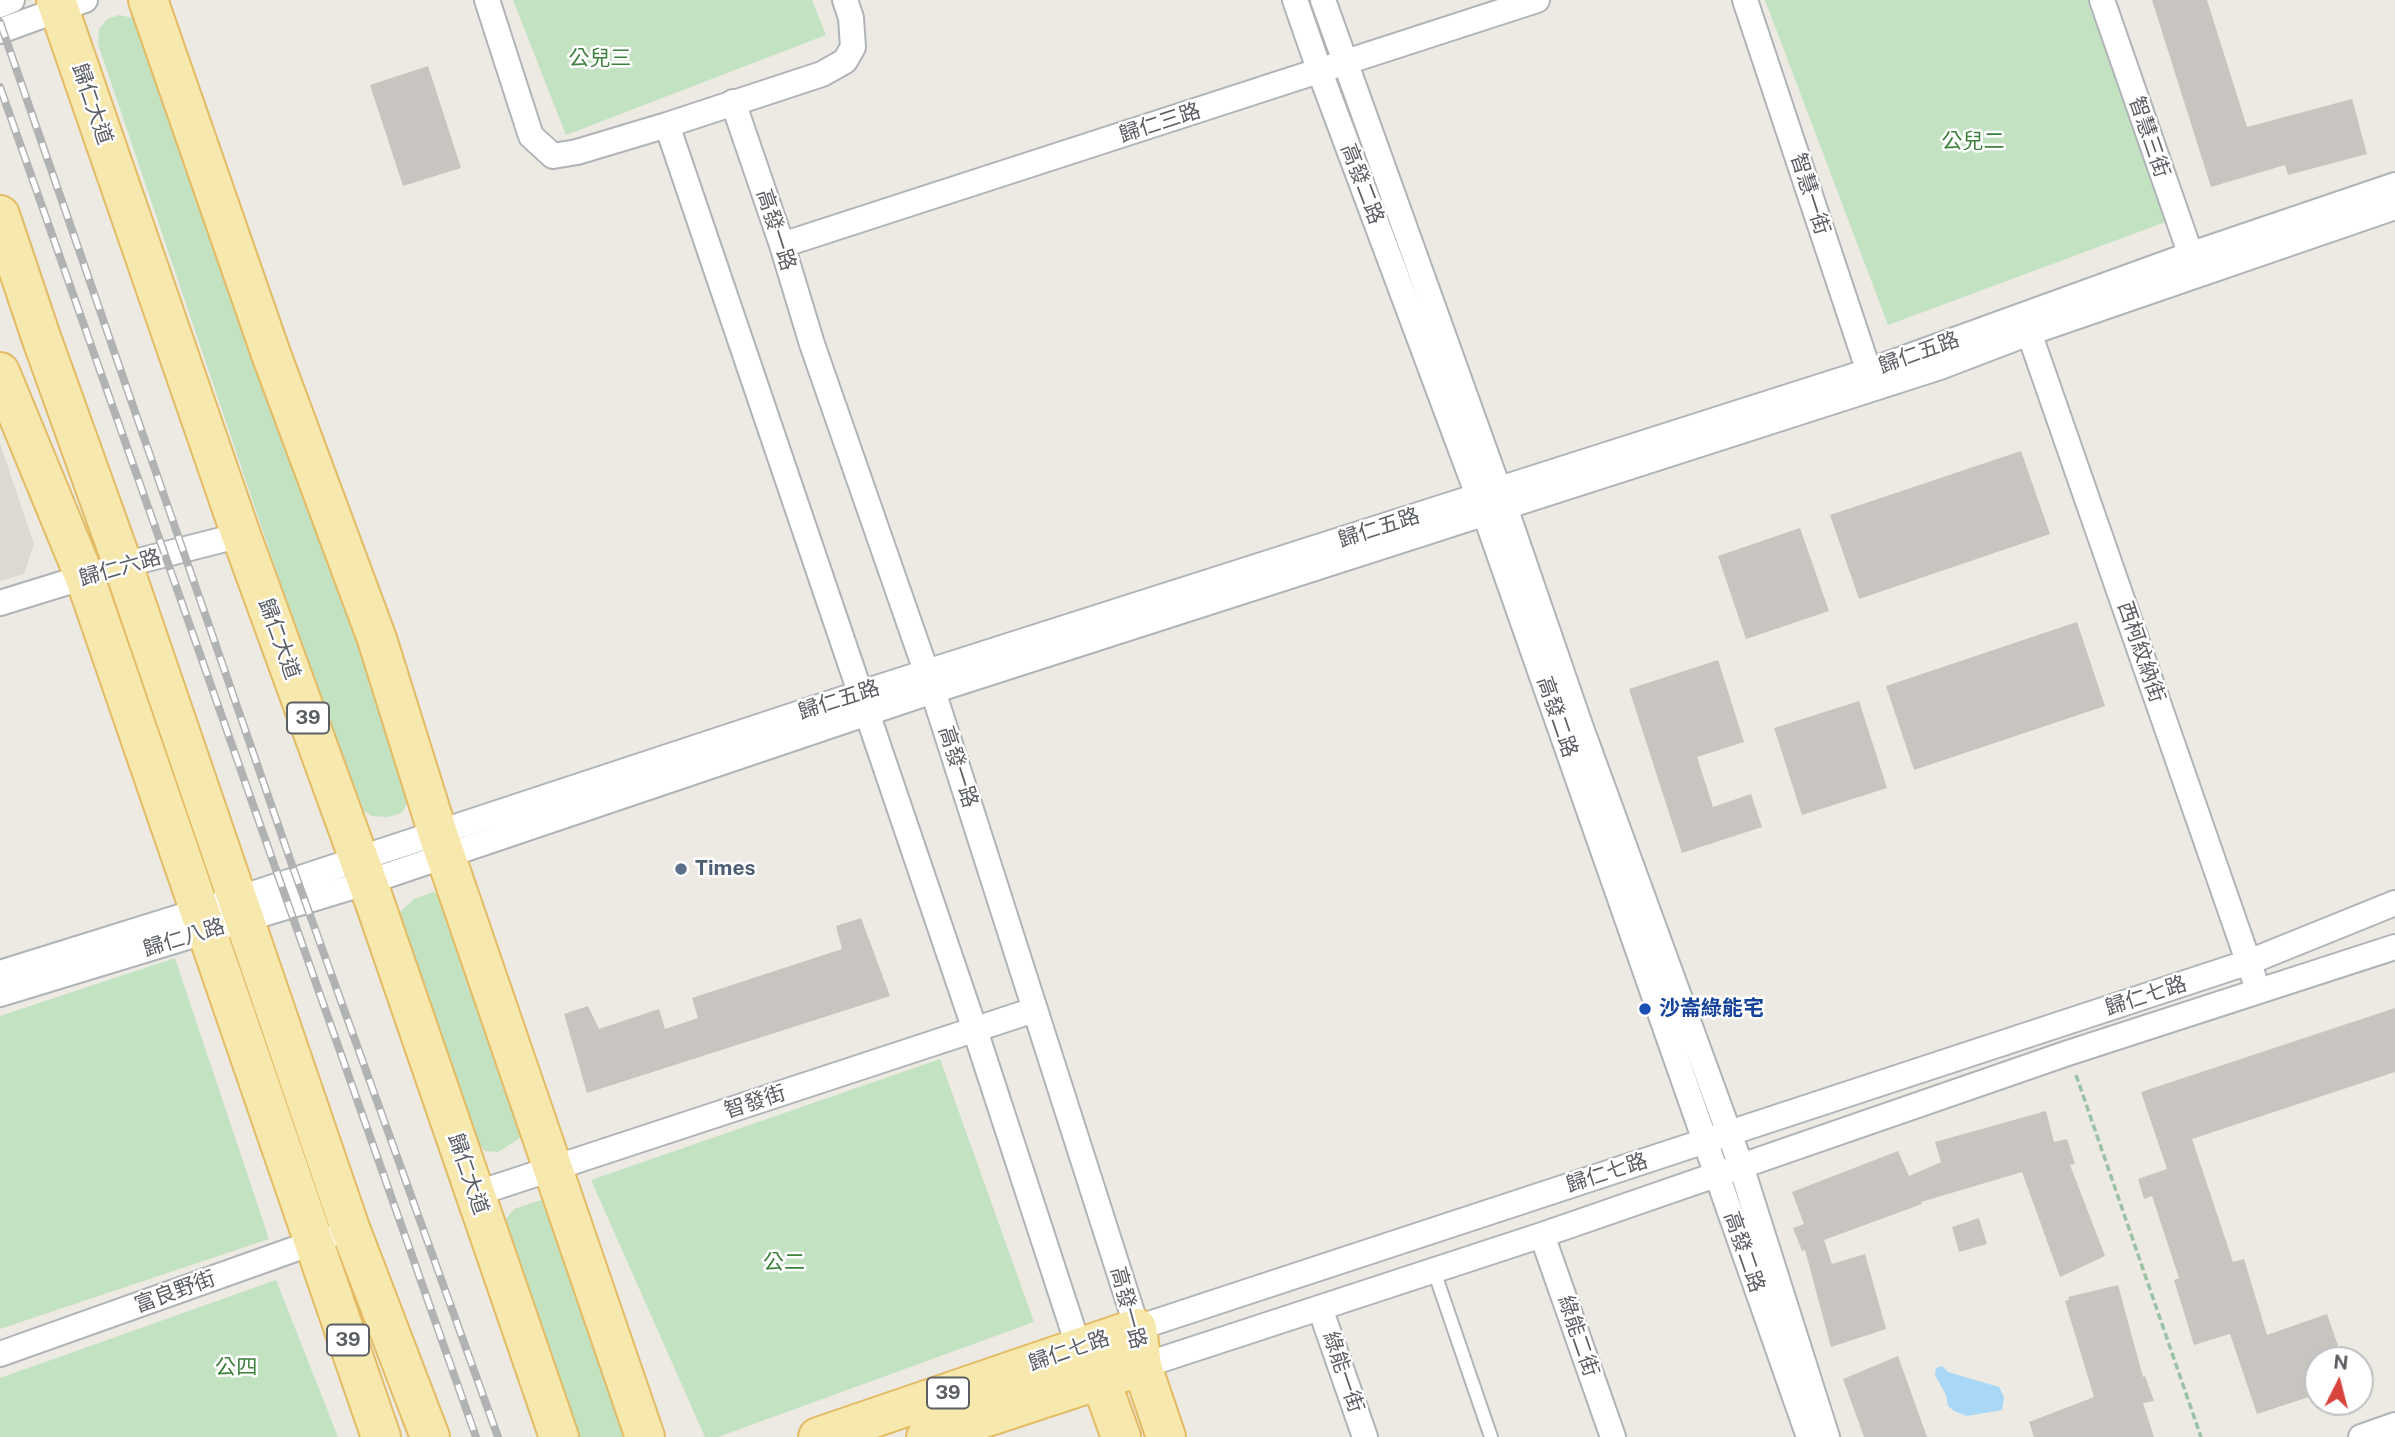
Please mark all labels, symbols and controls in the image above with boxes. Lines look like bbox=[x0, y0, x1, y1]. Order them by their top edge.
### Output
park label: 公兒三 bbox=[569, 46, 631, 72]
street label: 歸仁大道 bbox=[66, 60, 118, 148]
street label: 智慧三街 bbox=[2123, 93, 2175, 181]
street label: 歸仁三路 bbox=[1116, 98, 1204, 148]
park label: 公兒二 bbox=[1942, 129, 2004, 155]
street label: 高發二路 bbox=[1335, 140, 1389, 228]
street label: 智慧一街 bbox=[1785, 150, 1835, 238]
street label: 高發一路 bbox=[751, 186, 801, 274]
street label: 歸仁五路 bbox=[1875, 327, 1963, 379]
street label: 歸仁五路 bbox=[1335, 503, 1423, 553]
street label: 歸仁六路 bbox=[76, 544, 164, 592]
street label: 歸仁大道 bbox=[253, 595, 305, 683]
street label: 西柯紋納街 bbox=[2112, 598, 2170, 706]
street label: 高發二路 bbox=[1531, 673, 1583, 761]
street label: 歸仁五路 bbox=[795, 675, 883, 725]
road number: 39 bbox=[287, 702, 329, 734]
street label: 高發一路 bbox=[933, 723, 983, 811]
place label: Times bbox=[695, 856, 756, 882]
marker: Times bbox=[673, 861, 689, 877]
street label: 歸仁八路 bbox=[140, 914, 228, 962]
street label: 歸仁七路 bbox=[2102, 971, 2190, 1021]
place label: 沙崙綠能宅 bbox=[1659, 996, 1764, 1022]
marker: 沙崙綠能宅 bbox=[1637, 1001, 1653, 1017]
street label: 智發街 bbox=[721, 1080, 789, 1124]
street label: 歸仁大道 bbox=[442, 1130, 494, 1218]
street label: 歸仁七路 bbox=[1563, 1148, 1651, 1198]
street label: 高發二路 bbox=[1718, 1208, 1770, 1296]
park label: 公二 bbox=[763, 1250, 805, 1276]
street label: 高發一路 bbox=[1105, 1264, 1151, 1352]
street label: 富良野街 bbox=[131, 1266, 219, 1318]
street label: 綠能二街 bbox=[1552, 1292, 1604, 1380]
road number: 39 bbox=[327, 1324, 369, 1356]
street label: 歸仁七路 bbox=[1025, 1325, 1113, 1377]
street label: 綠能一街 bbox=[1317, 1328, 1369, 1416]
north arrow bbox=[2304, 1346, 2374, 1416]
text: N bbox=[2332, 1350, 2350, 1374]
park label: 公四 bbox=[215, 1355, 257, 1381]
road number: 39 bbox=[927, 1378, 969, 1408]

